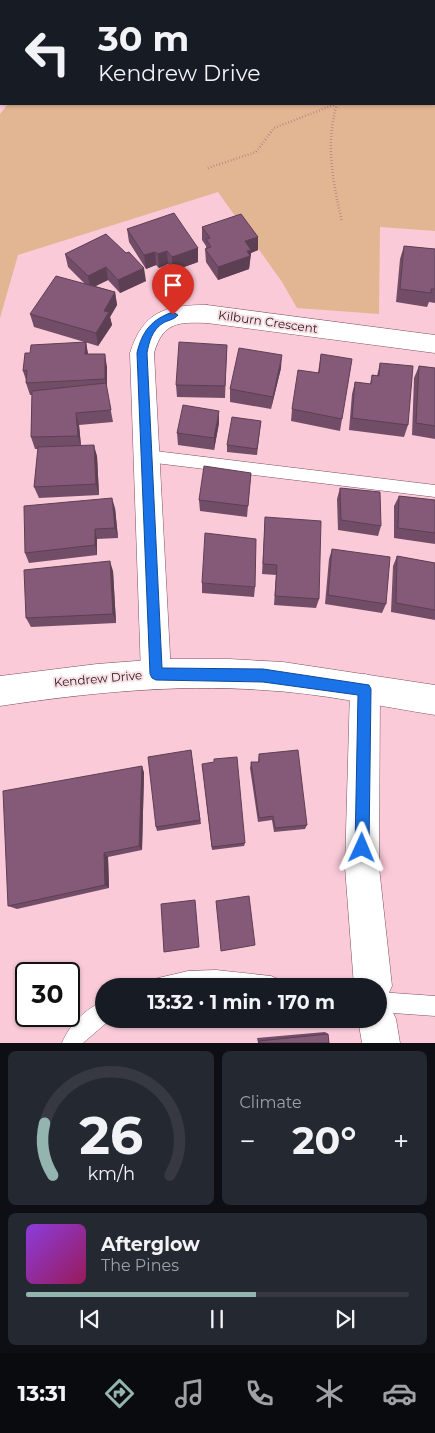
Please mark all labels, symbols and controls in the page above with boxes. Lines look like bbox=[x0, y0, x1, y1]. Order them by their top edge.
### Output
text: 30 m bbox=[98, 17, 189, 60]
icon: left bbox=[15, 20, 80, 85]
text: Kendrew Drive bbox=[98, 60, 261, 87]
pin bbox=[152, 264, 194, 315]
icon: arrive bbox=[159, 271, 187, 299]
street label: Kilburn Crescent bbox=[217, 307, 319, 336]
street label: Kendrew Drive bbox=[53, 667, 143, 690]
position arrow bbox=[335, 821, 387, 873]
speed limit sign: 30 bbox=[15, 962, 80, 1027]
text: 13:32 · 1 min · 170 m bbox=[147, 991, 335, 1014]
text: Climate bbox=[240, 1093, 302, 1112]
text: 26 bbox=[79, 1104, 143, 1167]
text: 20° bbox=[292, 1117, 356, 1164]
text: − bbox=[240, 1124, 256, 1158]
text: + bbox=[393, 1124, 409, 1158]
text: km/h bbox=[87, 1163, 135, 1184]
text: Afterglow bbox=[101, 1233, 200, 1256]
text: The Pines bbox=[101, 1256, 179, 1275]
icon: previous bbox=[76, 1305, 104, 1333]
icon: pause bbox=[203, 1305, 231, 1333]
icon: next bbox=[331, 1305, 359, 1333]
icon: directions bbox=[102, 1376, 137, 1411]
icon: music bbox=[172, 1376, 207, 1411]
icon: phone bbox=[242, 1376, 277, 1411]
icon: climate bbox=[312, 1376, 347, 1411]
icon: car bbox=[382, 1376, 417, 1411]
text: 13:31 bbox=[18, 1380, 67, 1407]

